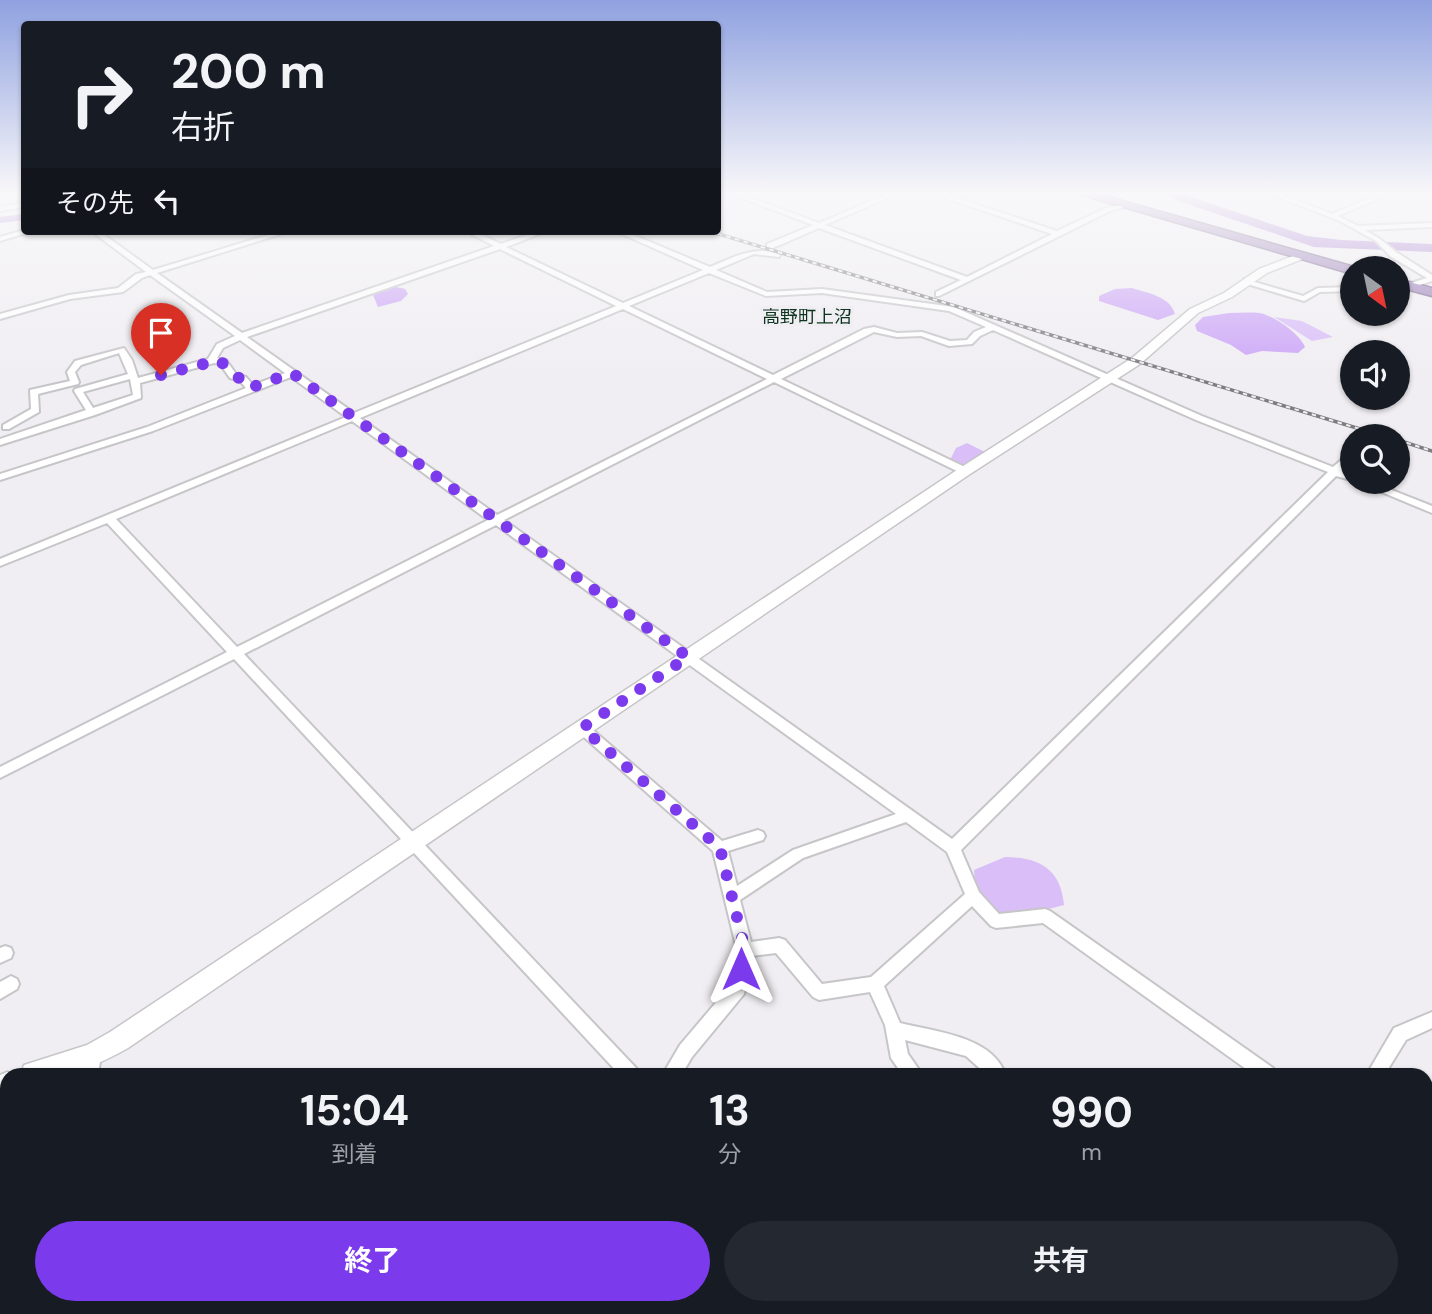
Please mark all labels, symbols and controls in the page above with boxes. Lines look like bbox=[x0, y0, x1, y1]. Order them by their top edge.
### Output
text: 200 m bbox=[171, 39, 326, 103]
icon: right bbox=[56, 49, 147, 140]
text: 右折 bbox=[171, 106, 235, 148]
icon: left bbox=[148, 182, 186, 220]
text: その先 bbox=[56, 186, 134, 220]
north arrow bbox=[1340, 256, 1410, 326]
map controls bbox=[1340, 256, 1410, 494]
pin bbox=[131, 303, 191, 375]
district label: 高野町上沼 bbox=[762, 305, 852, 329]
icon: arrive bbox=[142, 314, 180, 352]
button: sound bbox=[1340, 340, 1410, 410]
button: search bbox=[1340, 424, 1410, 494]
position arrow bbox=[704, 932, 778, 1006]
text: 15:04 bbox=[300, 1083, 409, 1138]
text: 13 bbox=[709, 1083, 750, 1138]
text: 990 bbox=[1050, 1085, 1133, 1140]
text: m bbox=[1081, 1137, 1102, 1167]
text: 到着 bbox=[332, 1139, 378, 1169]
text: 分 bbox=[718, 1139, 741, 1169]
button: 終了 bbox=[35, 1221, 710, 1301]
button: 共有 bbox=[724, 1221, 1398, 1301]

